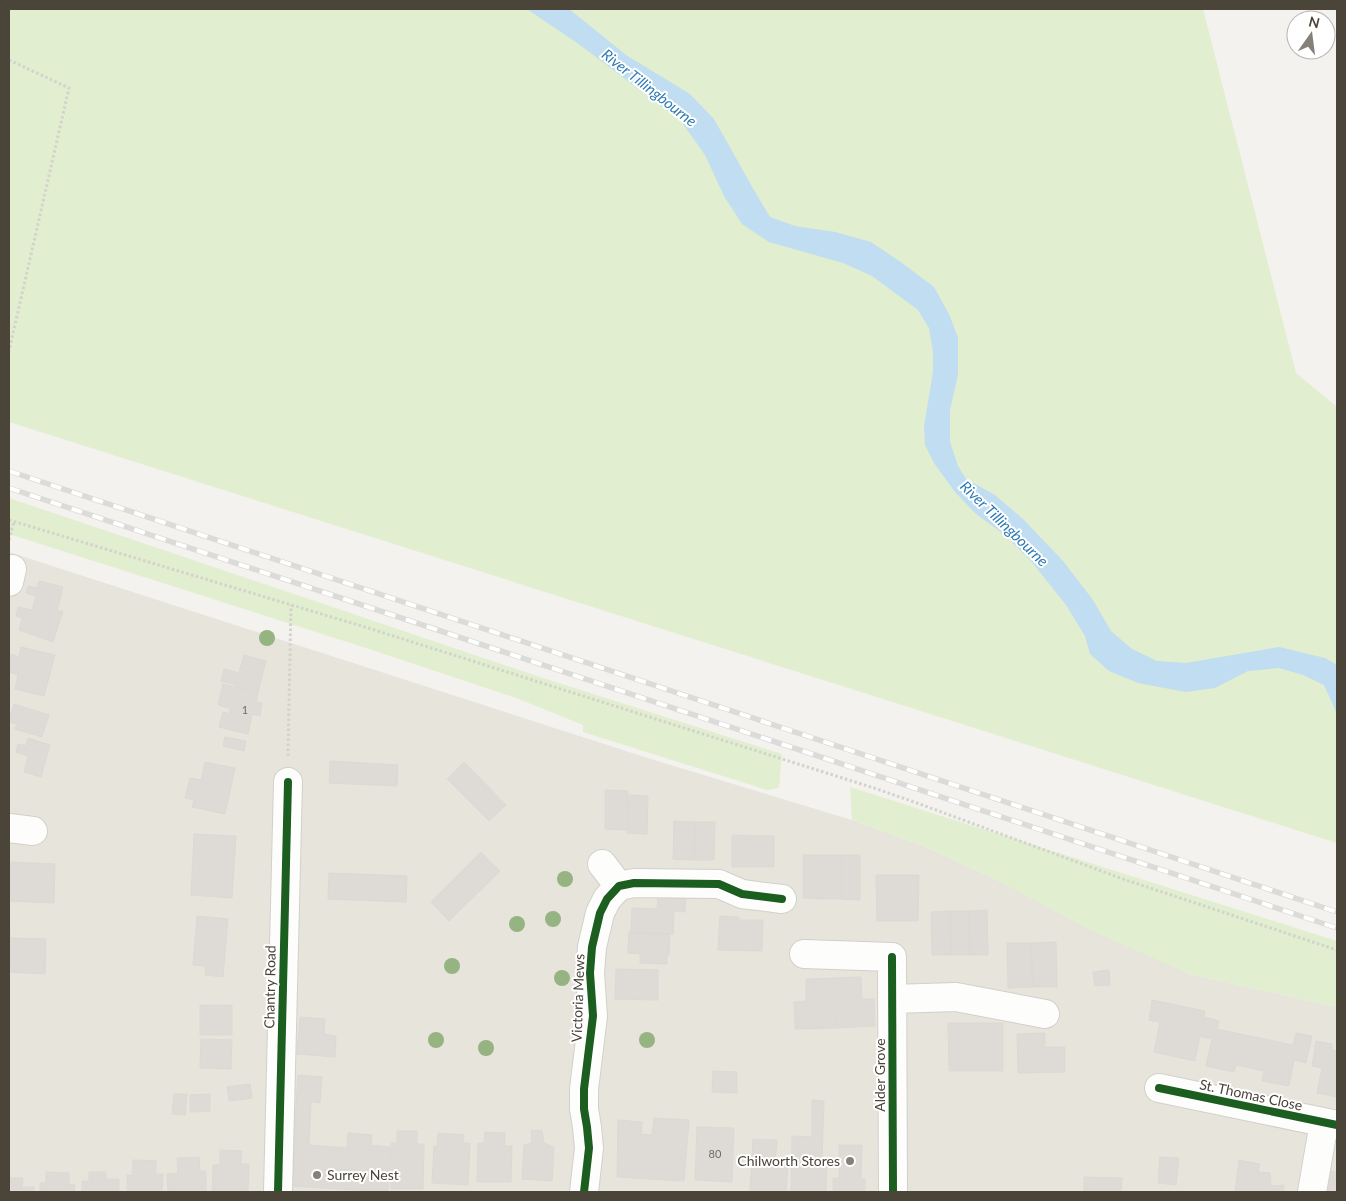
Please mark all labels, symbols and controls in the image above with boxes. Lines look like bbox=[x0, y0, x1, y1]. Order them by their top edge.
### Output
north arrow bbox=[1286, 10, 1336, 60]
text: N bbox=[1307, 12, 1322, 31]
water label: River Tillingbourne bbox=[599, 45, 701, 130]
water label: River Tillingbourne bbox=[957, 477, 1052, 570]
house number: 1 bbox=[242, 703, 248, 716]
street label: Chantry Road bbox=[260, 945, 279, 1029]
street label: Victoria Mews bbox=[567, 953, 588, 1043]
street label: Alder Grove bbox=[871, 1038, 888, 1112]
street label: St. Thomas Close bbox=[1198, 1075, 1304, 1114]
house number: 80 bbox=[709, 1147, 722, 1160]
place label: Chilworth Stores bbox=[737, 1152, 840, 1169]
marker: Chilworth Stores bbox=[844, 1155, 856, 1167]
place label: Surrey Nest bbox=[327, 1166, 399, 1183]
marker: Surrey Nest bbox=[311, 1169, 323, 1181]

